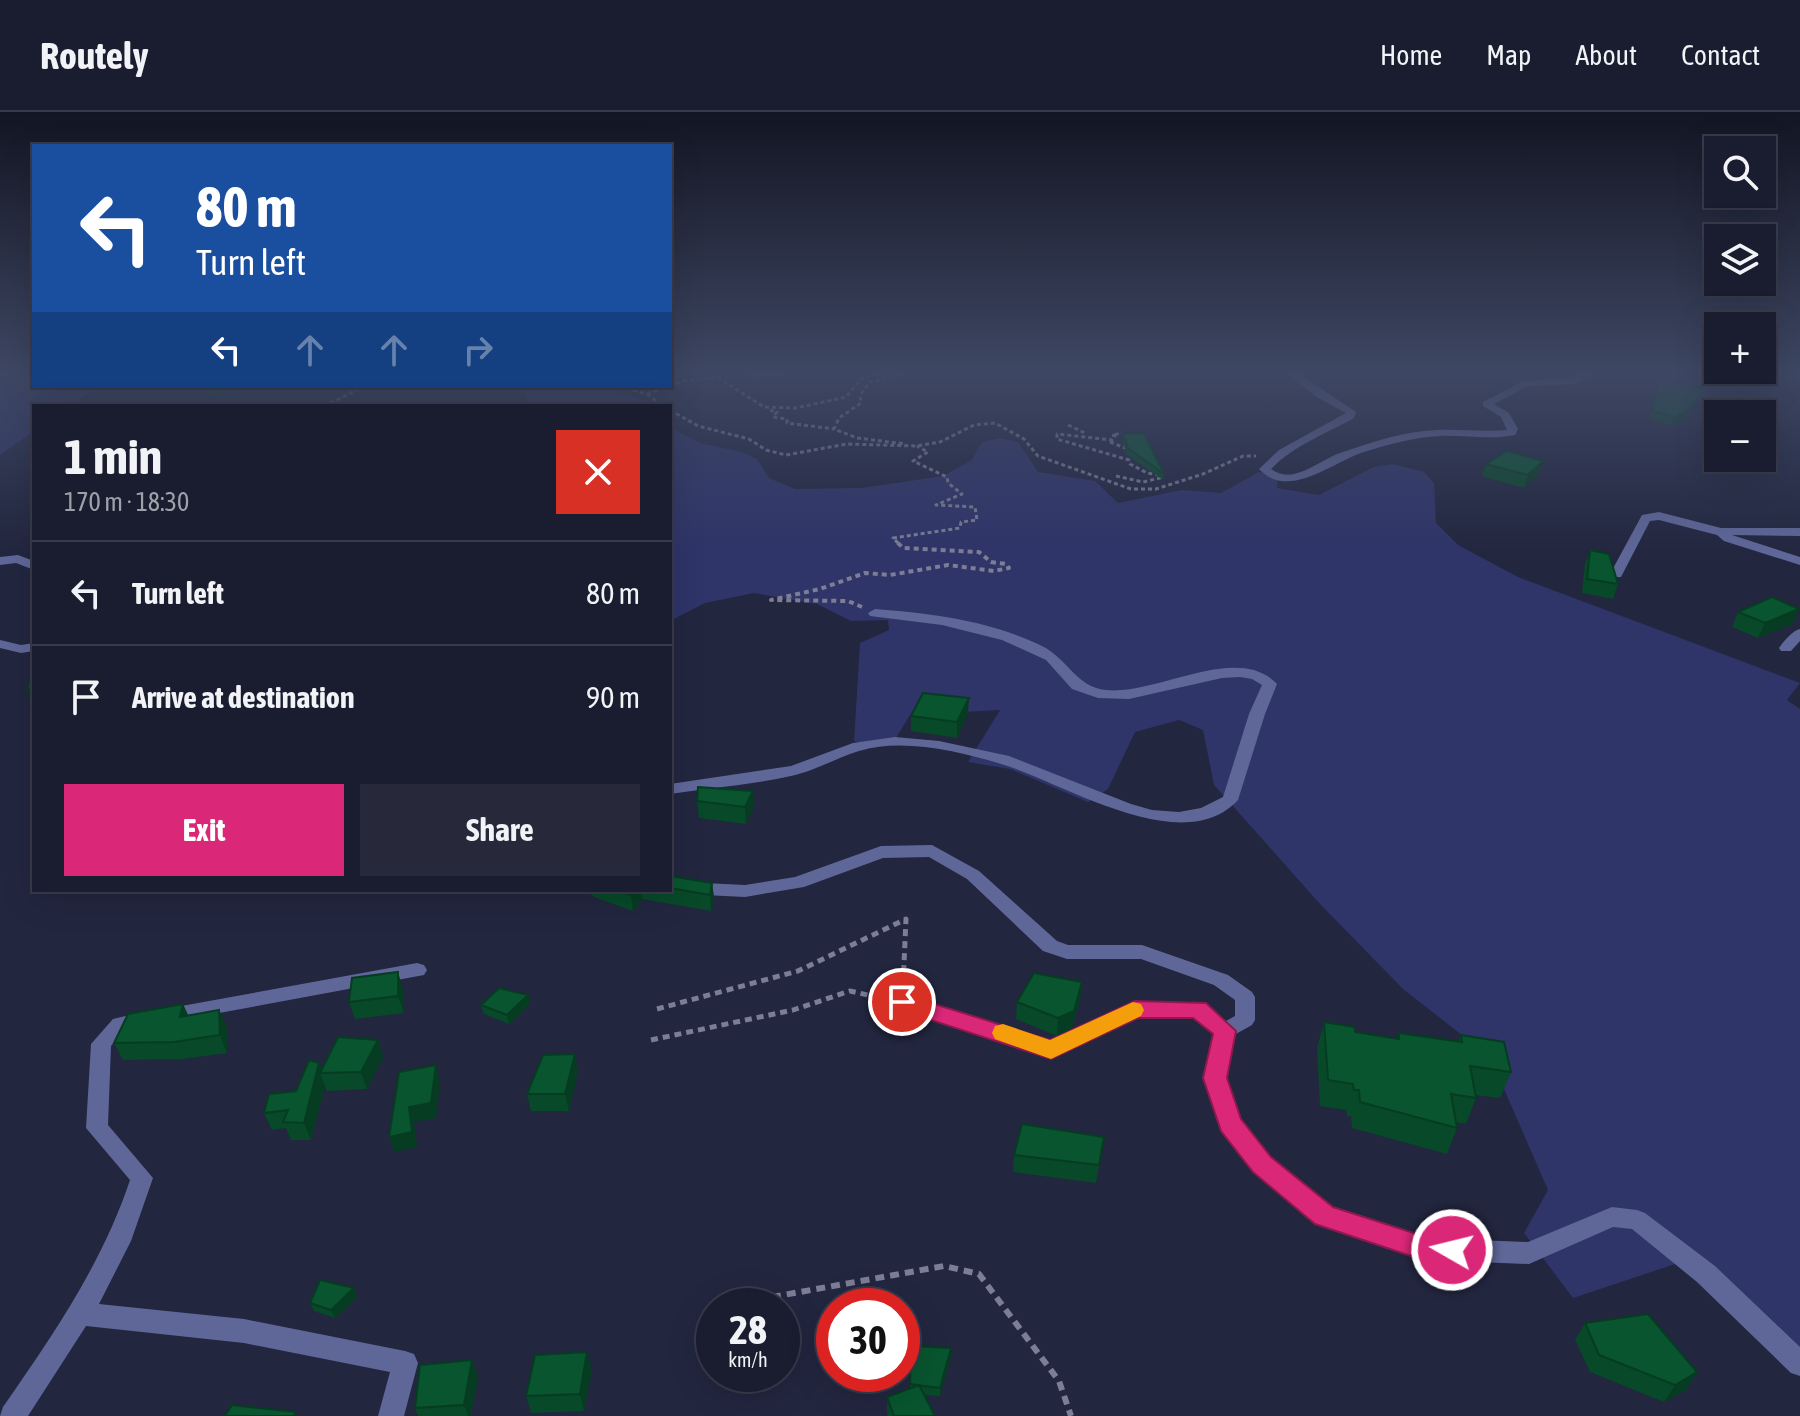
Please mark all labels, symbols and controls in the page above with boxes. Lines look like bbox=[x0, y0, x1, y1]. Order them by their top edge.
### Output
text: Routely bbox=[40, 34, 148, 77]
text: Home bbox=[1380, 39, 1442, 71]
text: Map bbox=[1486, 39, 1531, 71]
text: About bbox=[1575, 39, 1637, 71]
text: Contact bbox=[1681, 39, 1760, 71]
map controls bbox=[1704, 136, 1776, 472]
button: search bbox=[1704, 136, 1776, 208]
text: 80 m bbox=[196, 175, 297, 239]
icon: left bbox=[64, 176, 168, 280]
button: layers bbox=[1704, 224, 1776, 296]
text: Turn left bbox=[196, 241, 306, 283]
button: + bbox=[1704, 312, 1776, 384]
icon: left bbox=[204, 328, 248, 372]
icon: ahead bbox=[288, 328, 332, 372]
icon: ahead bbox=[372, 328, 416, 372]
icon: right bbox=[456, 328, 500, 372]
button: − bbox=[1704, 400, 1776, 472]
text: 1 min bbox=[64, 429, 162, 484]
button: close bbox=[556, 430, 640, 514]
text: 170 m · 18:30 bbox=[64, 487, 189, 517]
icon: left bbox=[64, 571, 108, 615]
text: Turn left bbox=[132, 576, 224, 610]
text: 80 m bbox=[586, 576, 640, 610]
icon: arrive bbox=[64, 675, 108, 719]
text: Arrive at destination bbox=[132, 680, 354, 714]
text: 90 m bbox=[586, 680, 640, 714]
button: Exit bbox=[64, 784, 344, 876]
button: Share bbox=[360, 784, 640, 876]
pin bbox=[868, 968, 936, 1036]
icon: arrive bbox=[880, 980, 924, 1024]
position arrow bbox=[1410, 1208, 1494, 1292]
speed limit sign: 30 bbox=[816, 1288, 920, 1392]
text: 28 bbox=[729, 1307, 767, 1352]
text: km/h bbox=[728, 1348, 768, 1371]

